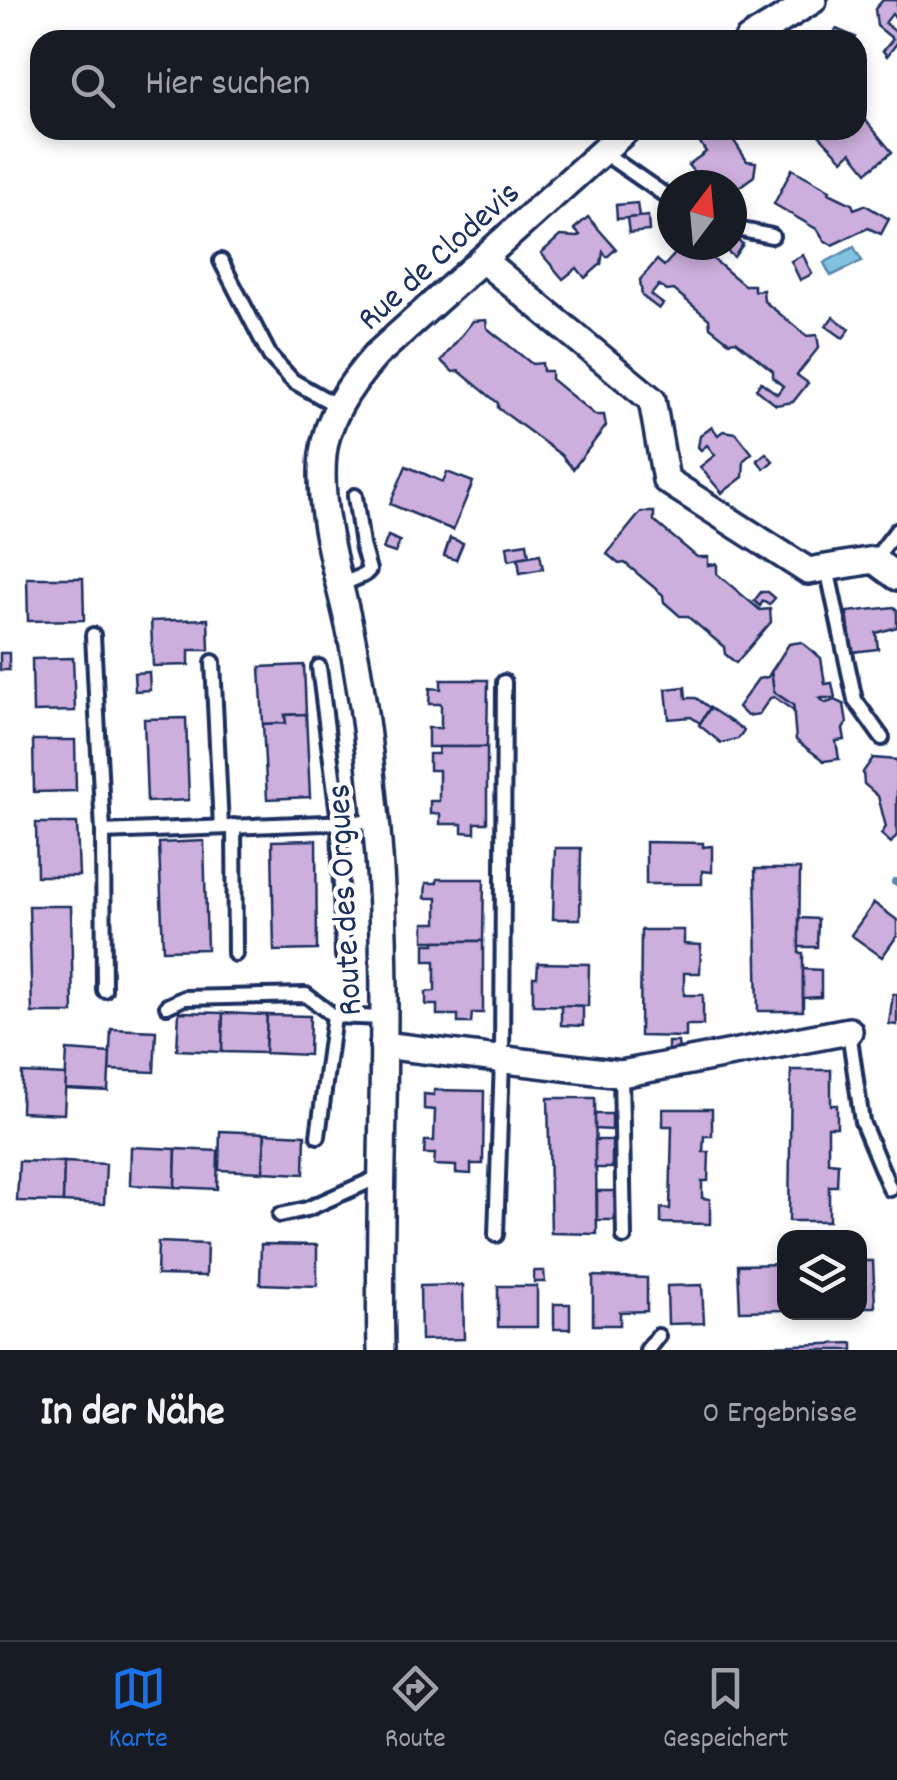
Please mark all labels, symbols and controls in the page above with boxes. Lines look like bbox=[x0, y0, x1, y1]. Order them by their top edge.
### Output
search box bbox=[30, 30, 867, 140]
icon: search bbox=[65, 58, 120, 113]
text: Hier suchen bbox=[145, 58, 310, 113]
north arrow bbox=[657, 170, 747, 260]
street label: Rue de Clodevis bbox=[348, 171, 533, 345]
street label: Route des Orgues bbox=[316, 782, 378, 1017]
map controls bbox=[777, 1230, 867, 1320]
button: layers bbox=[777, 1230, 867, 1320]
text: In der Nähe bbox=[40, 1385, 225, 1445]
text: 0 Ergebnisse bbox=[702, 1392, 857, 1438]
tab: Karte bbox=[109, 1661, 168, 1761]
tab: Route bbox=[385, 1661, 446, 1761]
tab: Gespeichert bbox=[663, 1661, 788, 1761]

